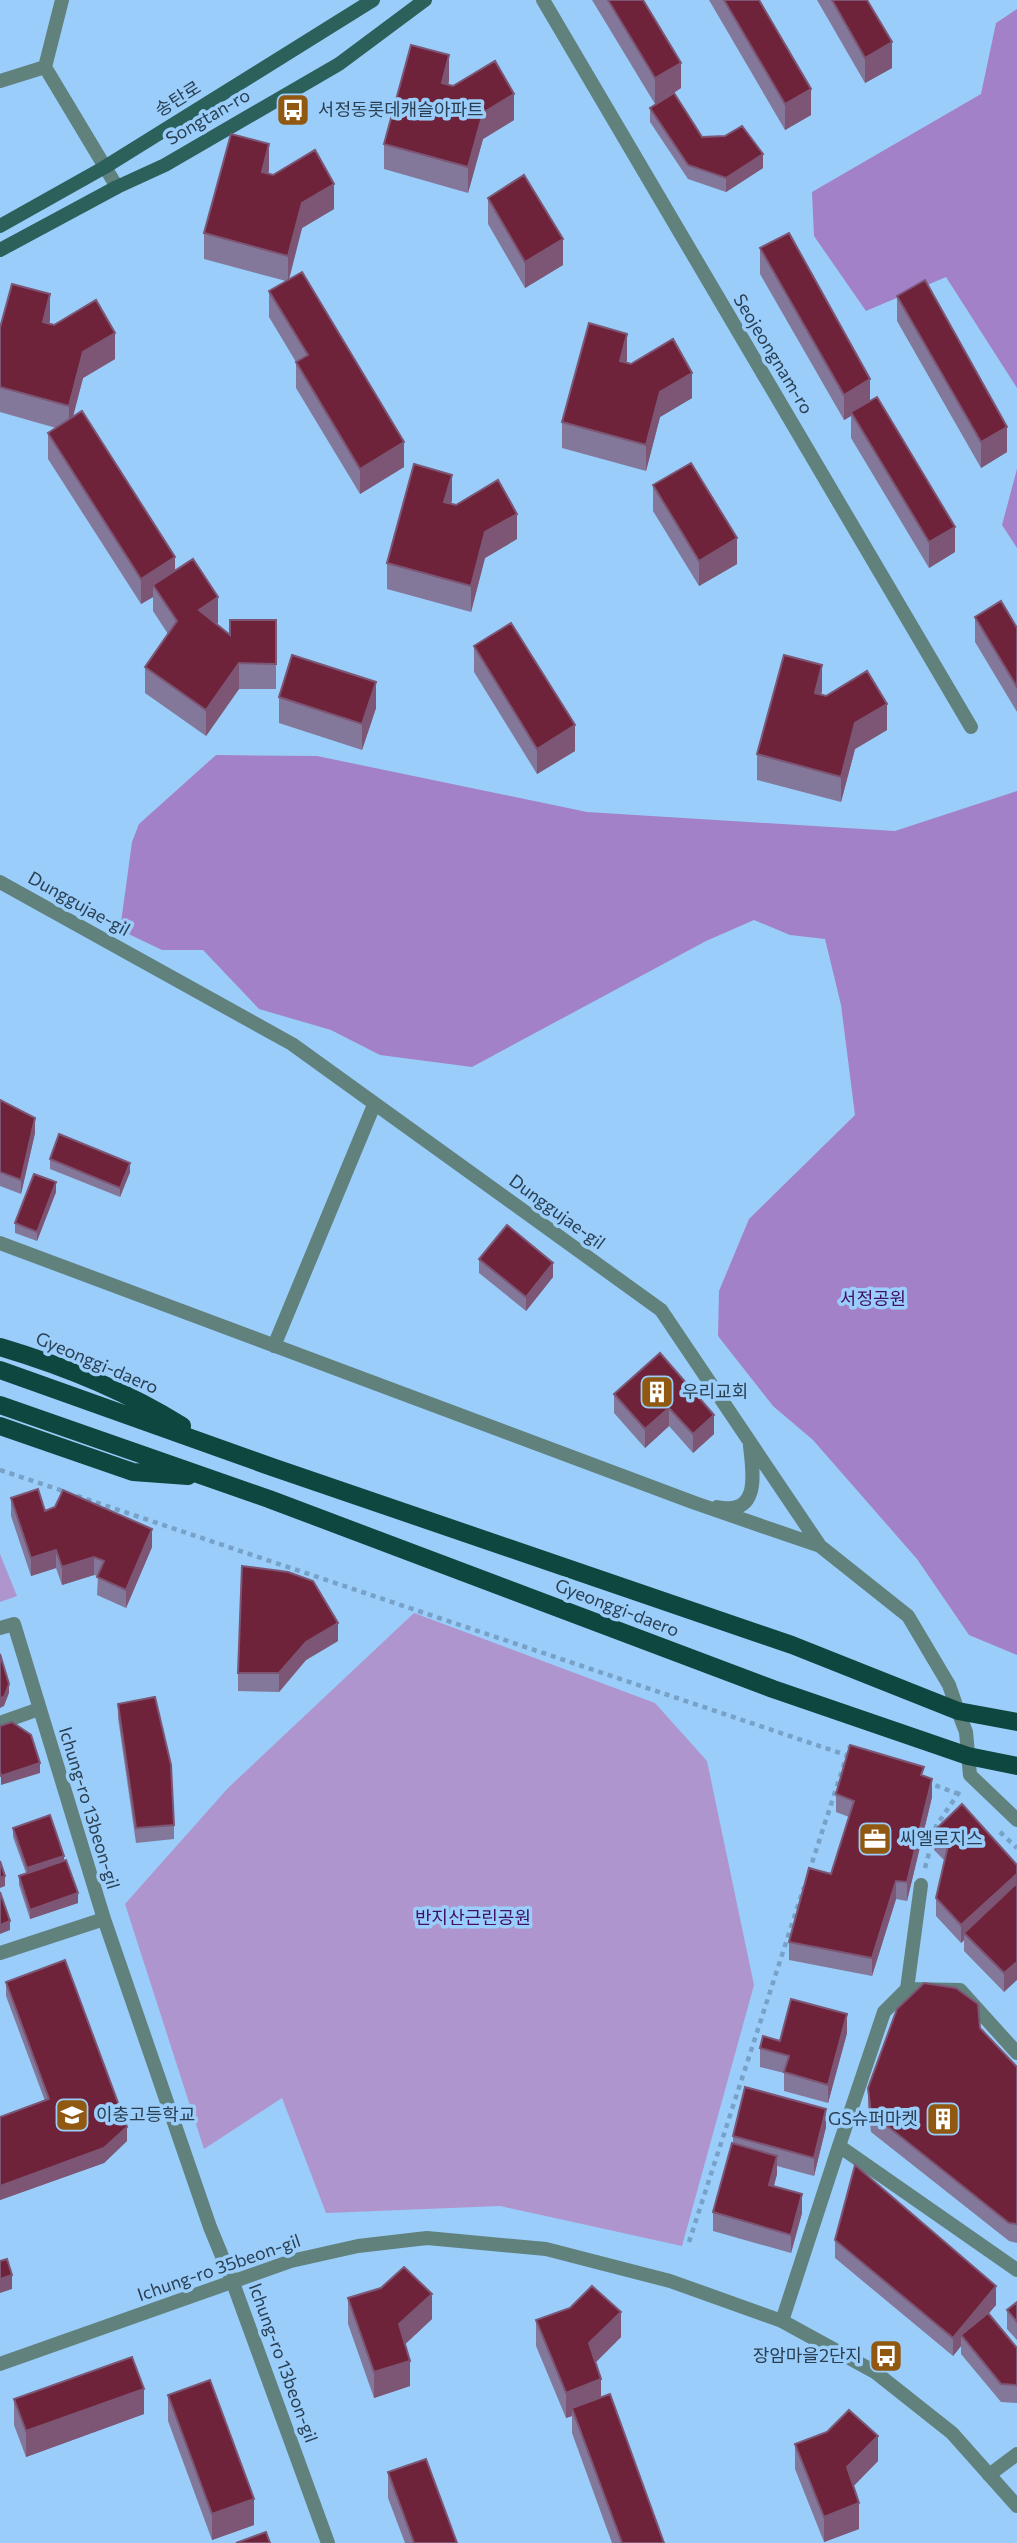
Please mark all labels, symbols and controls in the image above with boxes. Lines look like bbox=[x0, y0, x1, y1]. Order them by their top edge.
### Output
street label: 송탄로 bbox=[151, 76, 204, 121]
street label: Songtan-ro bbox=[161, 83, 254, 149]
bus stop icon: 서정동롯데캐슬아파트 bbox=[274, 91, 312, 129]
place label: 서정동롯데캐슬아파트 bbox=[318, 98, 484, 120]
street label: Seojeongnam-ro bbox=[729, 289, 818, 418]
street label: Dunggujae-gil bbox=[25, 866, 134, 940]
street label: Dunggujae-gil bbox=[505, 1169, 610, 1253]
park label: 서정공원 bbox=[840, 1287, 906, 1309]
street label: Gyeonggi-daero bbox=[33, 1326, 162, 1398]
building icon: 우리교회 bbox=[638, 1373, 676, 1411]
place label: 우리교회 bbox=[682, 1380, 748, 1402]
street label: Gyeonggi-daero bbox=[552, 1573, 682, 1641]
street label: Ichung-ro 13beon-gil bbox=[55, 1724, 125, 1891]
office icon: 씨엘로지스 bbox=[856, 1820, 894, 1858]
place label: 씨엘로지스 bbox=[900, 1827, 983, 1849]
park label: 반지산근린공원 bbox=[415, 1906, 531, 1928]
school or university icon: 이충고등학교 bbox=[53, 2096, 91, 2134]
building icon: GS슈퍼마켓 bbox=[924, 2100, 962, 2138]
place label: 이충고등학교 bbox=[96, 2103, 195, 2125]
place label: GS슈퍼마켓 bbox=[828, 2107, 918, 2129]
street label: Ichung-ro 35beon-gil bbox=[134, 2229, 303, 2305]
street label: Ichung-ro 13beon-gil bbox=[245, 2280, 323, 2446]
bus stop icon: 장암마을2단지 bbox=[867, 2337, 905, 2375]
place label: 장암마을2단지 bbox=[753, 2344, 862, 2366]

